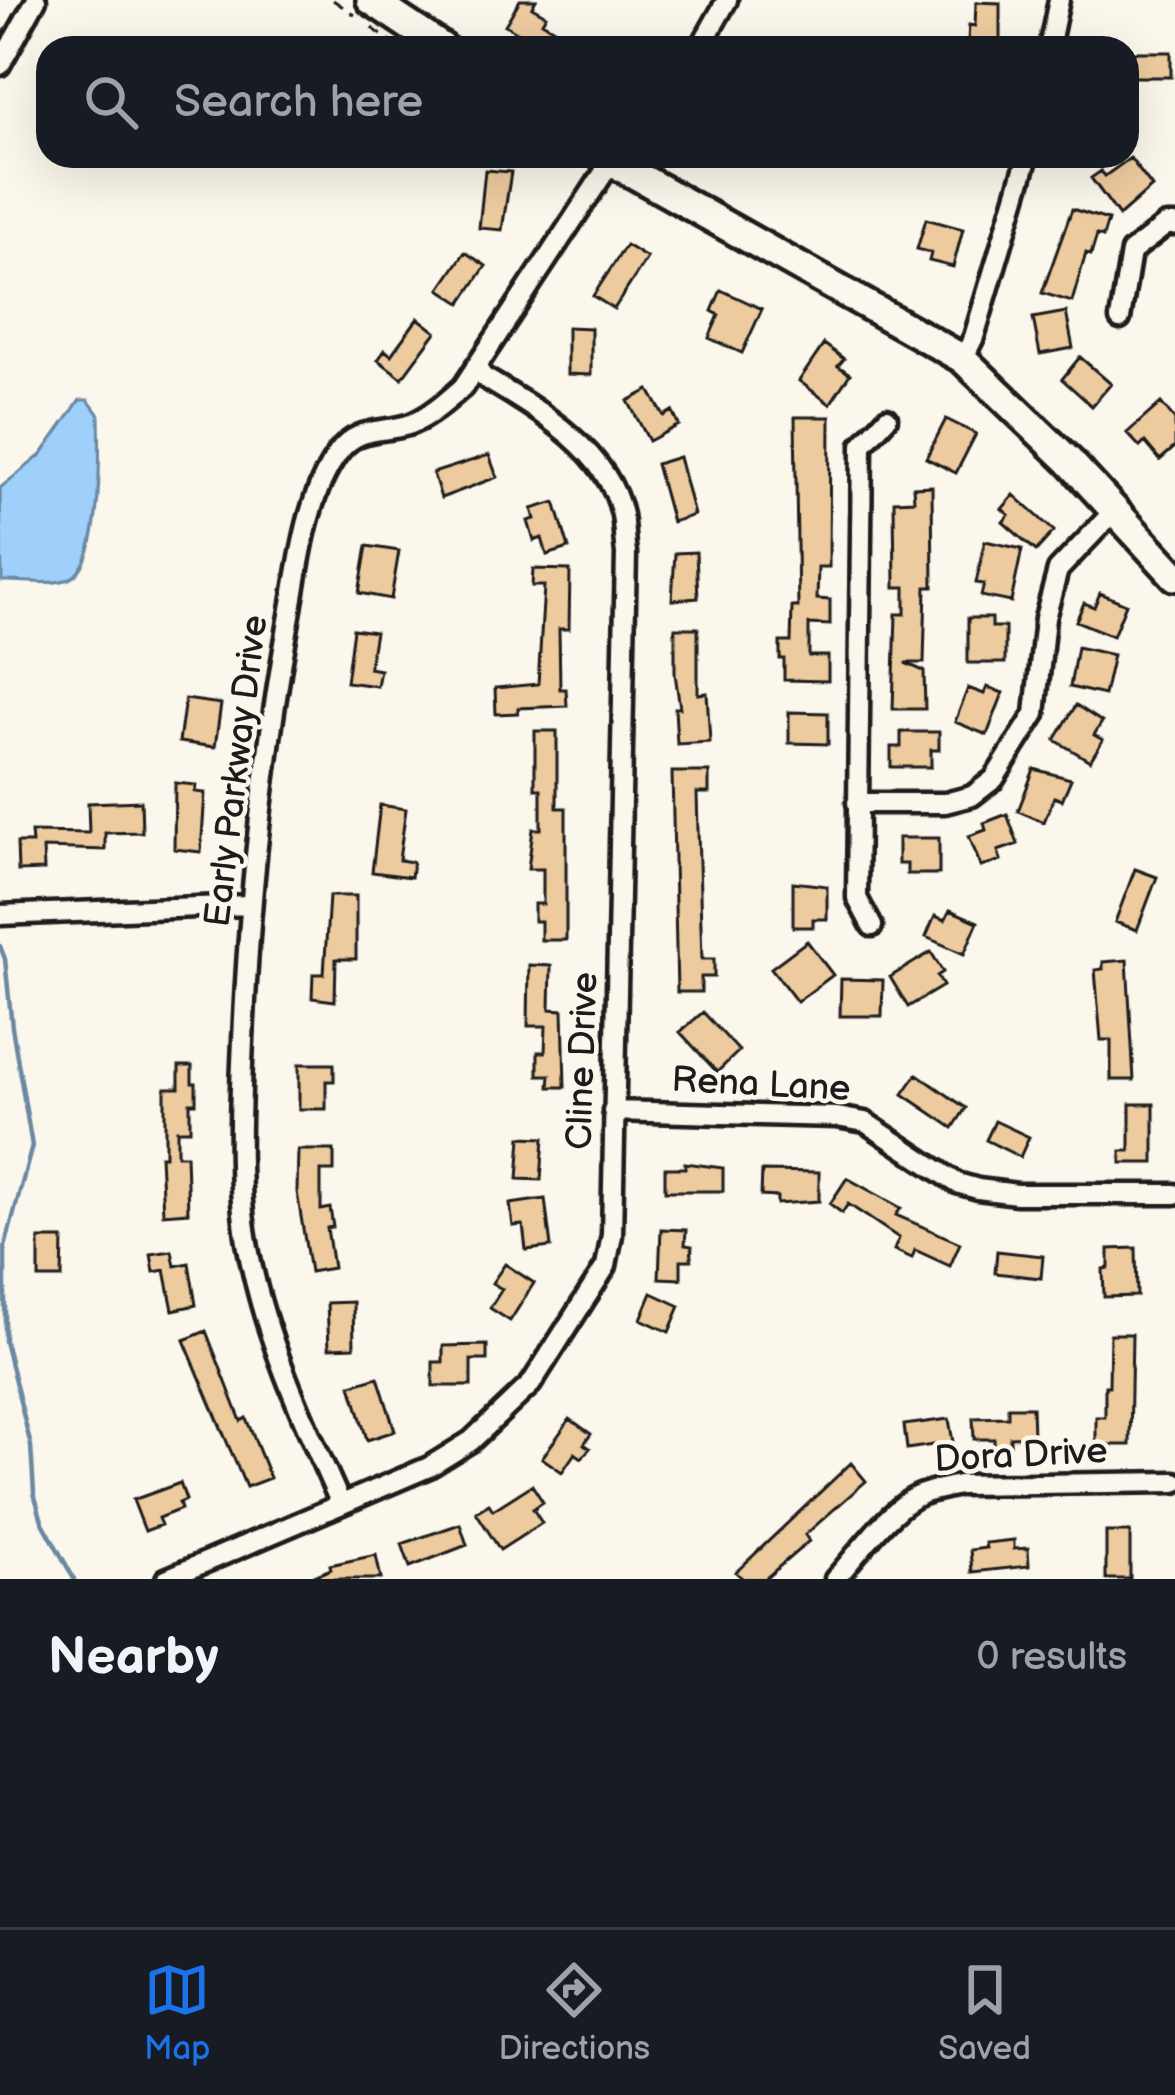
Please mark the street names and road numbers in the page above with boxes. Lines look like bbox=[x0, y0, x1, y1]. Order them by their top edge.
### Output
street label: Early Parkway Drive bbox=[197, 613, 277, 929]
street label: Cline Drive bbox=[558, 971, 608, 1151]
street label: Rena Lane bbox=[670, 1059, 852, 1111]
street label: Dora Drive bbox=[933, 1430, 1109, 1482]

